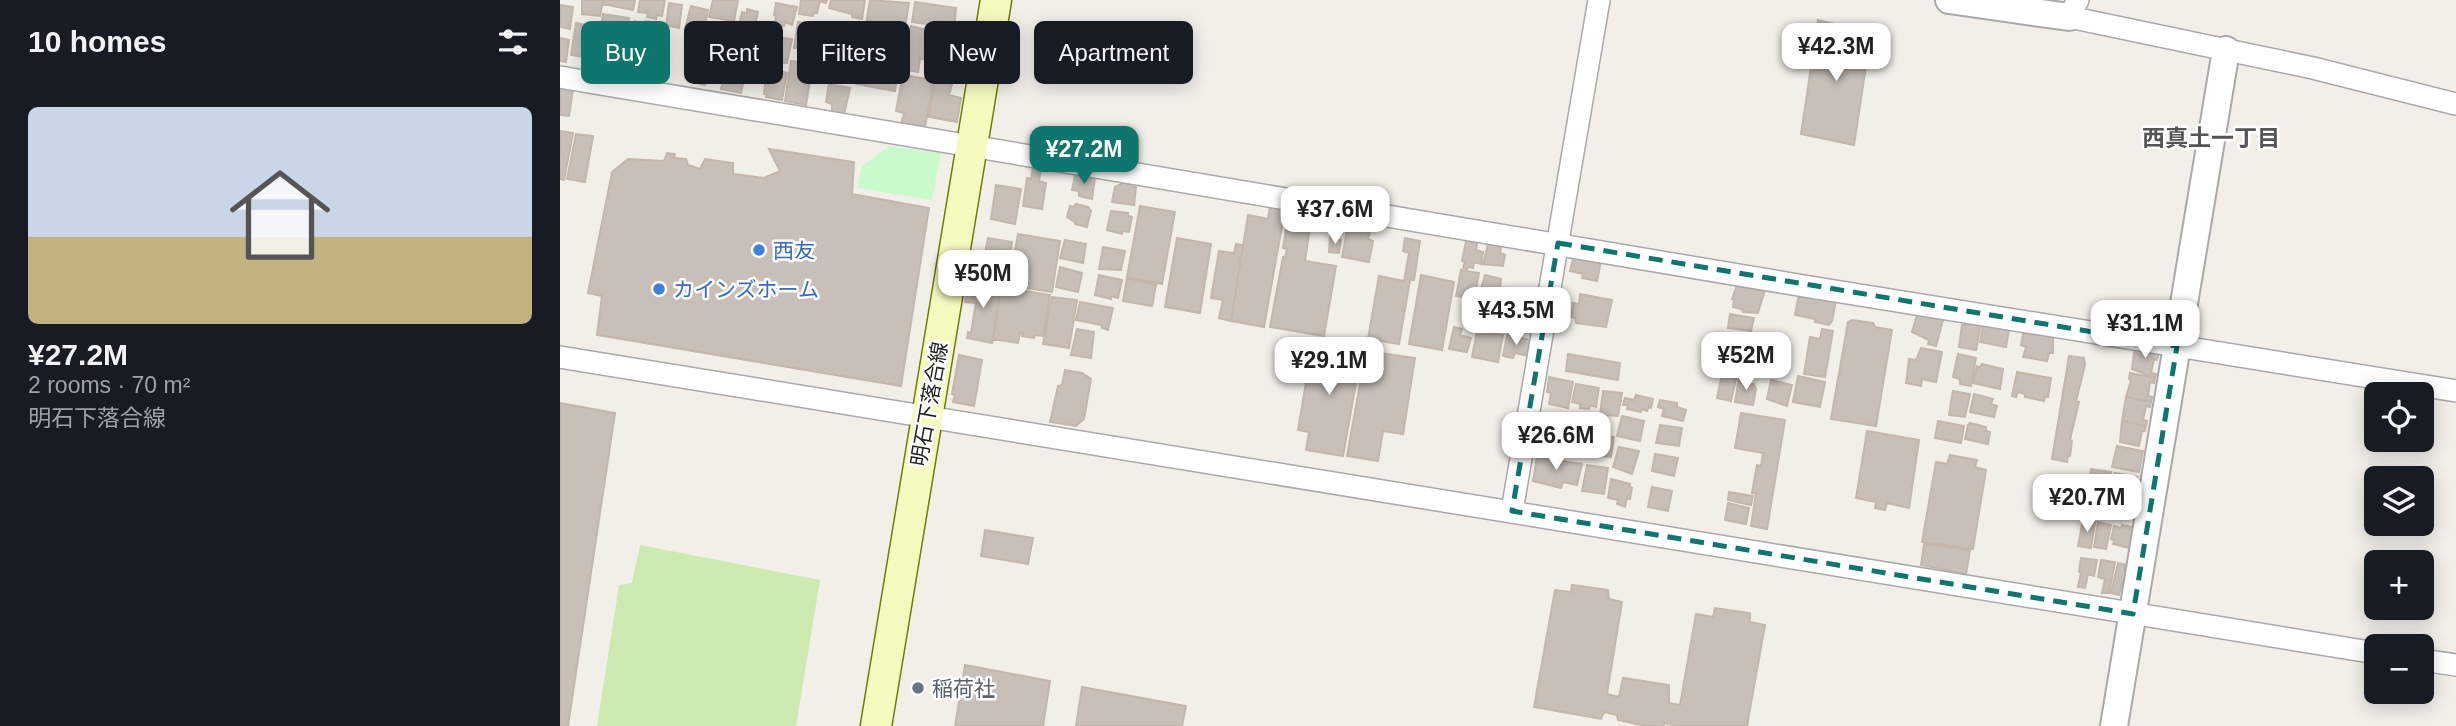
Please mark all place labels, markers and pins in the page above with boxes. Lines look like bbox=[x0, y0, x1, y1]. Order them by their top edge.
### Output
pin: ¥42.3M bbox=[1779, 24, 1893, 83]
pin: ¥27.2M bbox=[1027, 127, 1141, 186]
pin: ¥37.6M bbox=[1278, 187, 1392, 246]
place label: 西友 bbox=[773, 239, 815, 262]
marker: 西友 bbox=[751, 242, 767, 258]
pin: ¥50M bbox=[942, 250, 1024, 310]
place label: カインズホーム bbox=[673, 278, 819, 301]
marker: カインズホーム bbox=[651, 281, 667, 297]
pin: ¥43.5M bbox=[1459, 288, 1573, 347]
pin: ¥31.1M bbox=[2088, 300, 2202, 360]
pin: ¥52M bbox=[1705, 332, 1787, 392]
pin: ¥29.1M bbox=[1272, 338, 1386, 397]
pin: ¥26.6M bbox=[1499, 412, 1613, 472]
pin: ¥20.7M bbox=[2030, 475, 2144, 534]
place label: 稲荷社 bbox=[932, 677, 995, 700]
marker: 稲荷社 bbox=[910, 680, 926, 696]

